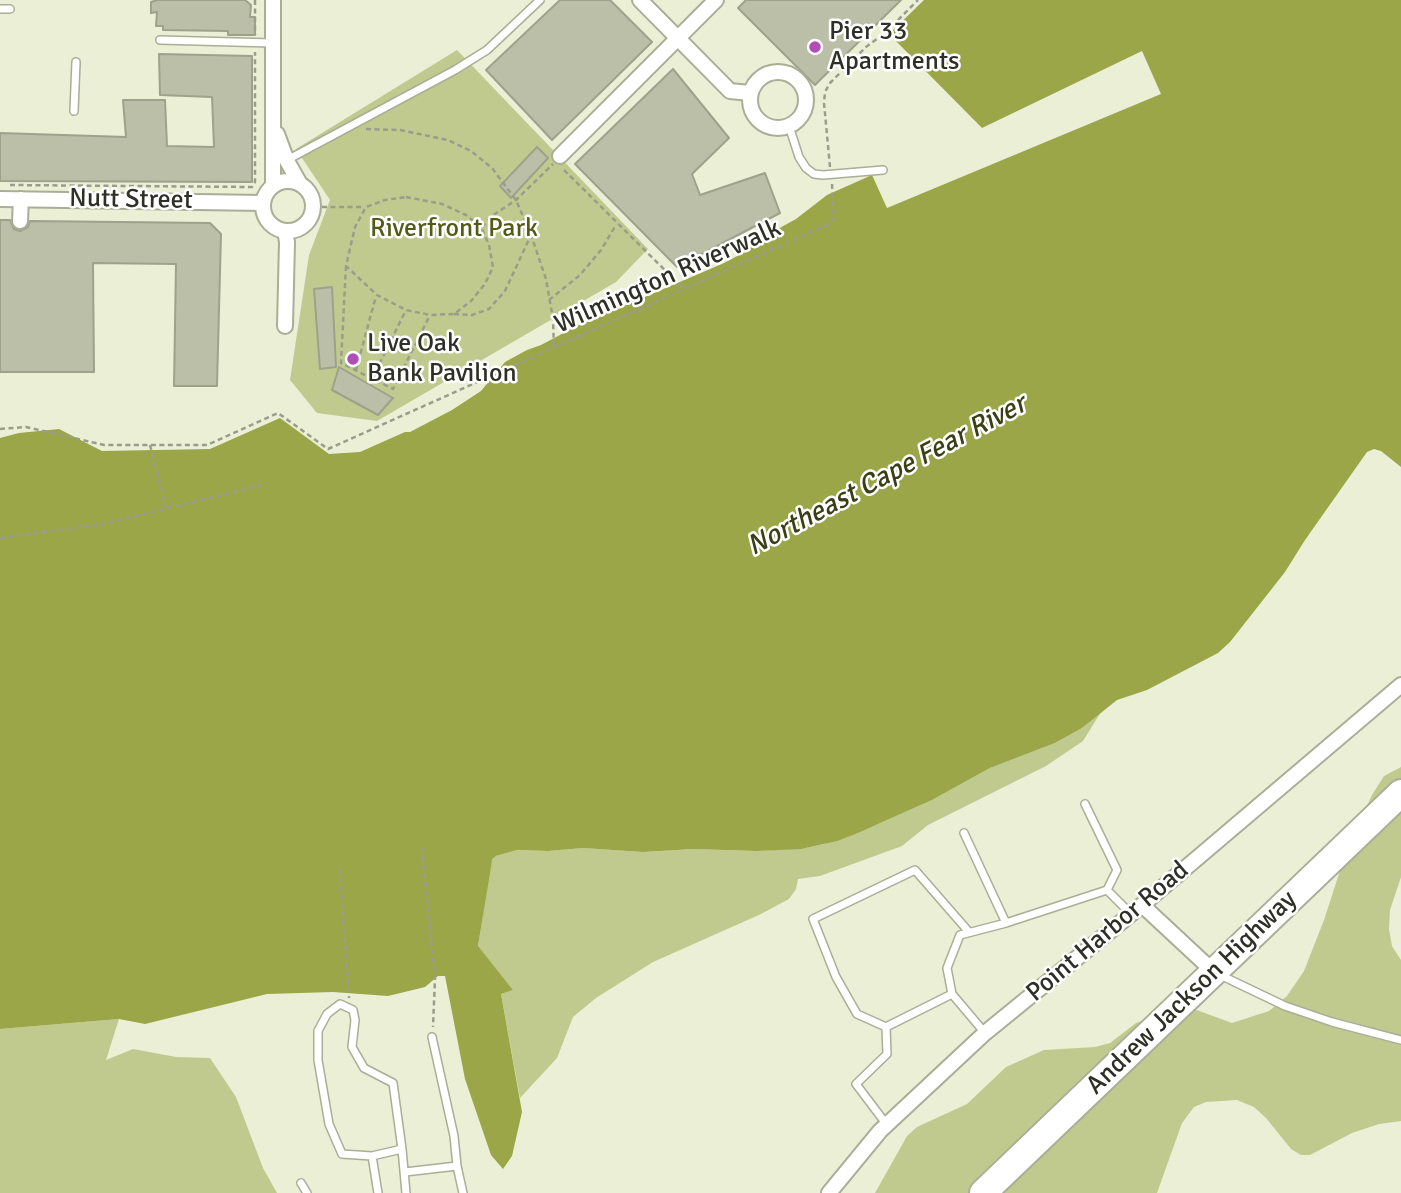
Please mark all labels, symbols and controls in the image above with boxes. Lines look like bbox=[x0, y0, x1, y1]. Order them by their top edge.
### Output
place label: Pier 33 Apartments bbox=[829, 16, 959, 78]
marker: Pier 33 Apartments bbox=[807, 39, 823, 55]
street label: Nutt Street bbox=[69, 183, 193, 217]
park label: Riverfront Park bbox=[370, 213, 538, 245]
street label: Wilmington Riverwalk bbox=[550, 213, 786, 341]
place label: Live Oak Bank Pavilion bbox=[367, 328, 517, 390]
marker: Live Oak Bank Pavilion bbox=[345, 351, 361, 367]
water label: Northeast Cape Fear River bbox=[742, 388, 1032, 564]
street label: Point Harbor Road bbox=[1021, 855, 1195, 1009]
street label: Andrew Jackson Highway bbox=[1080, 885, 1304, 1101]

